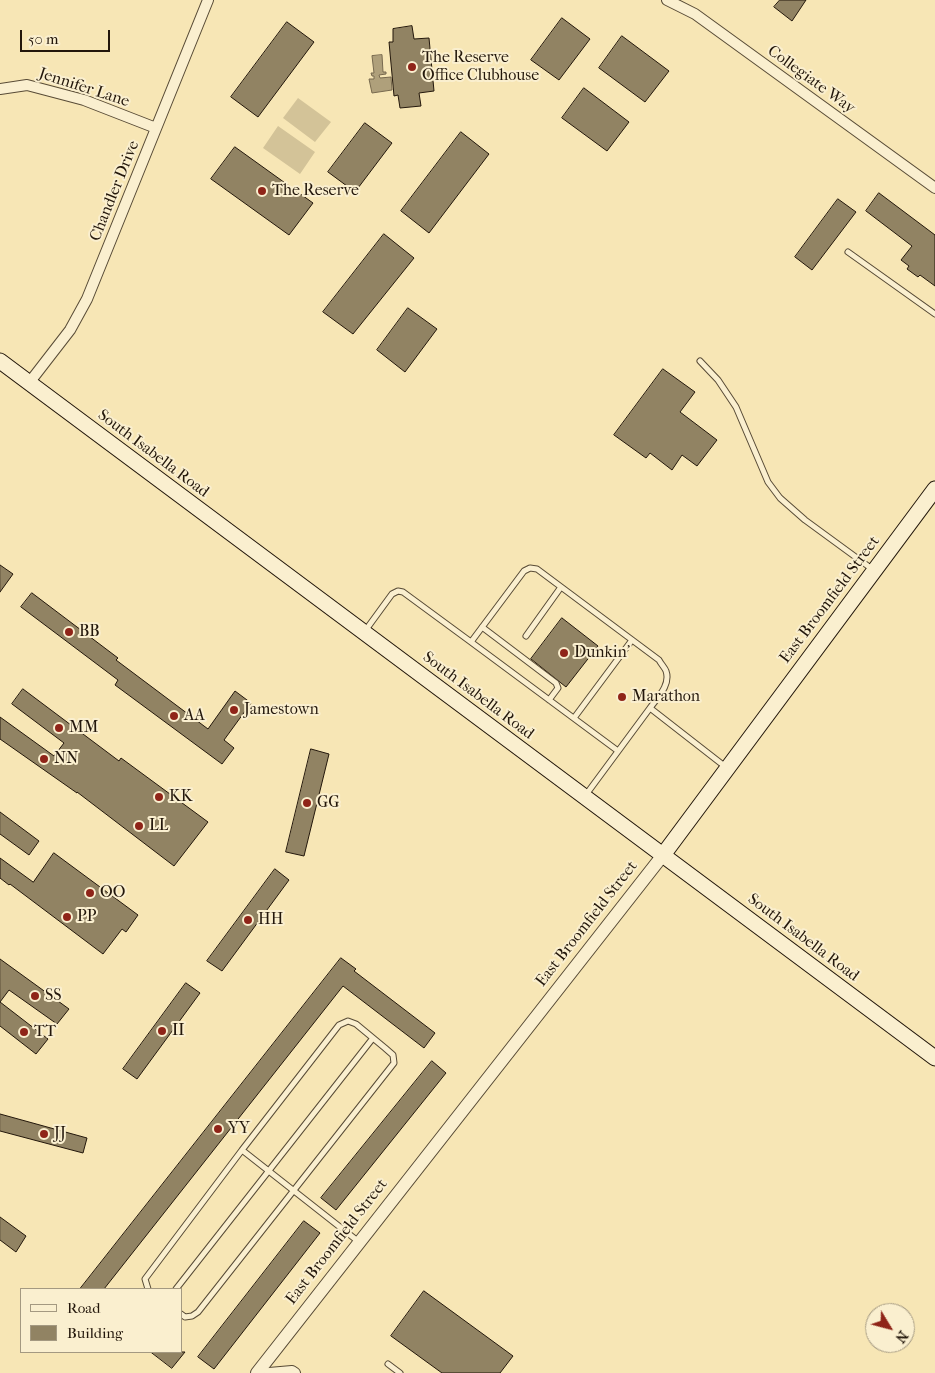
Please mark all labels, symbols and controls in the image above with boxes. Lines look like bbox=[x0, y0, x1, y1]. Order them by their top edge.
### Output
scale bar bbox=[22, 20, 112, 52]
text: 50 m bbox=[28, 30, 58, 48]
street label: Collegiate Way bbox=[763, 42, 859, 118]
place label: The Reserve Office Clubhouse bbox=[422, 48, 539, 86]
marker: The Reserve Office Clubhouse bbox=[406, 61, 418, 73]
street label: Jennifer Lane bbox=[36, 64, 132, 112]
street label: Chandler Drive bbox=[86, 138, 144, 244]
place label: The Reserve bbox=[272, 181, 359, 201]
marker: The Reserve bbox=[256, 185, 268, 197]
street label: South Isabella Road bbox=[94, 406, 212, 502]
street label: East Broomfield Street bbox=[776, 533, 884, 667]
place label: BB bbox=[79, 622, 100, 642]
marker: BB bbox=[63, 626, 75, 638]
place label: Dunkin' bbox=[574, 643, 630, 663]
marker: Dunkin' bbox=[558, 647, 570, 659]
street label: South Isabella Road bbox=[419, 648, 537, 744]
place label: Marathon bbox=[632, 687, 700, 707]
marker: Marathon bbox=[616, 691, 628, 703]
place label: Jamestown bbox=[244, 700, 319, 720]
marker: Jamestown bbox=[228, 704, 240, 716]
place label: AA bbox=[184, 706, 205, 726]
marker: AA bbox=[168, 710, 180, 722]
place label: MM bbox=[69, 718, 98, 738]
marker: MM bbox=[53, 722, 65, 734]
place label: NN bbox=[54, 749, 78, 769]
marker: NN bbox=[38, 753, 50, 765]
place label: KK bbox=[169, 787, 192, 807]
marker: KK bbox=[153, 791, 165, 803]
place label: GG bbox=[317, 793, 340, 813]
marker: GG bbox=[301, 797, 313, 809]
place label: LL bbox=[149, 816, 168, 836]
marker: LL bbox=[133, 820, 145, 832]
street label: East Broomfield Street bbox=[532, 857, 642, 991]
place label: OO bbox=[100, 883, 125, 903]
marker: OO bbox=[84, 887, 96, 899]
street label: South Isabella Road bbox=[744, 890, 862, 986]
place label: PP bbox=[77, 907, 96, 927]
place label: HH bbox=[258, 910, 283, 930]
marker: PP bbox=[61, 911, 73, 923]
marker: HH bbox=[242, 914, 254, 926]
place label: SS bbox=[45, 986, 62, 1006]
marker: SS bbox=[29, 990, 41, 1002]
place label: II bbox=[172, 1021, 184, 1041]
place label: TT bbox=[34, 1022, 56, 1042]
marker: II bbox=[156, 1025, 168, 1037]
marker: TT bbox=[18, 1026, 30, 1038]
place label: YY bbox=[228, 1119, 250, 1139]
marker: YY bbox=[212, 1123, 224, 1135]
place label: JJ bbox=[54, 1124, 66, 1144]
marker: JJ bbox=[38, 1128, 50, 1140]
street label: East Broomfield Street bbox=[282, 1175, 392, 1309]
legend bbox=[20, 1288, 182, 1353]
text: Road bbox=[67, 1299, 100, 1317]
north arrow bbox=[865, 1303, 915, 1353]
text: Building bbox=[67, 1324, 123, 1342]
text: N bbox=[892, 1327, 912, 1346]

